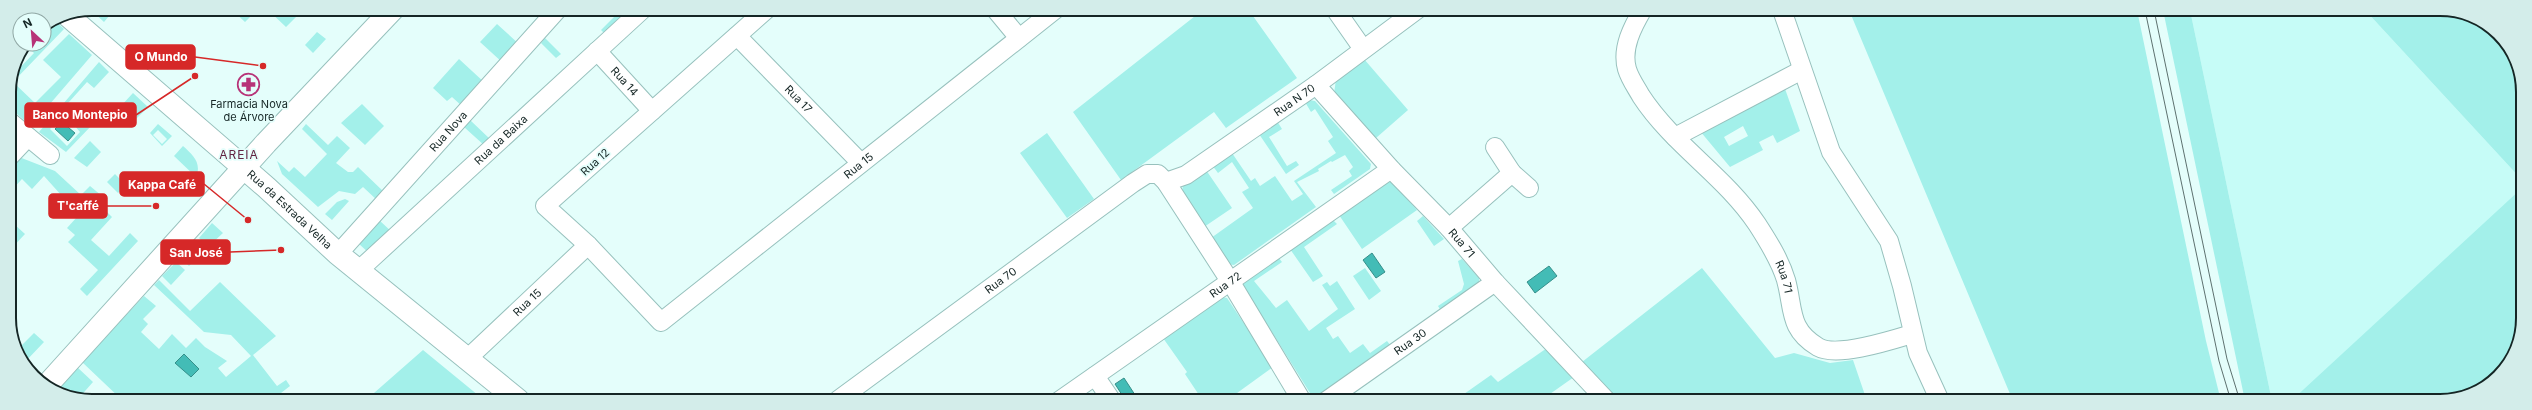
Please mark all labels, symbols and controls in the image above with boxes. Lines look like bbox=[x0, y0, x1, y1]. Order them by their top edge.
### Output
north arrow bbox=[12, 12, 52, 52]
text: N bbox=[21, 15, 34, 31]
callout: O Mundo bbox=[126, 45, 195, 69]
text: O Mundo bbox=[134, 49, 188, 64]
street label: Rua 14 bbox=[608, 64, 642, 99]
pharmacy icon: Farmacia Nova de Árvore bbox=[236, 71, 262, 97]
street label: Rua N 70 bbox=[1271, 81, 1318, 119]
street label: Rua 17 bbox=[782, 82, 815, 116]
place label: Farmacia Nova de Árvore bbox=[210, 97, 288, 124]
callout: Banco Montepio bbox=[25, 103, 136, 127]
text: Banco Montepio bbox=[32, 107, 128, 122]
street label: Rua Nova bbox=[426, 108, 470, 154]
street label: Rua da Baixa bbox=[471, 112, 530, 168]
street label: Rua 12 bbox=[578, 145, 612, 179]
district label: AREIA bbox=[219, 147, 259, 162]
street label: Rua 15 bbox=[841, 149, 876, 182]
street label: Rua da Estrada Velha bbox=[244, 167, 335, 252]
callout: Kappa Café bbox=[120, 172, 204, 196]
text: Kappa Café bbox=[128, 177, 196, 192]
callout: T'caffé bbox=[49, 194, 107, 218]
text: T'caffé bbox=[57, 198, 99, 213]
street label: Rua 71 bbox=[1446, 226, 1478, 260]
callout: San José bbox=[161, 240, 230, 264]
text: San José bbox=[169, 245, 223, 260]
street label: Rua 71 bbox=[1772, 258, 1796, 294]
street label: Rua 70 bbox=[982, 264, 1019, 297]
street label: Rua 72 bbox=[1207, 269, 1244, 301]
street label: Rua 15 bbox=[510, 285, 545, 319]
street label: Rua 30 bbox=[1391, 325, 1429, 358]

